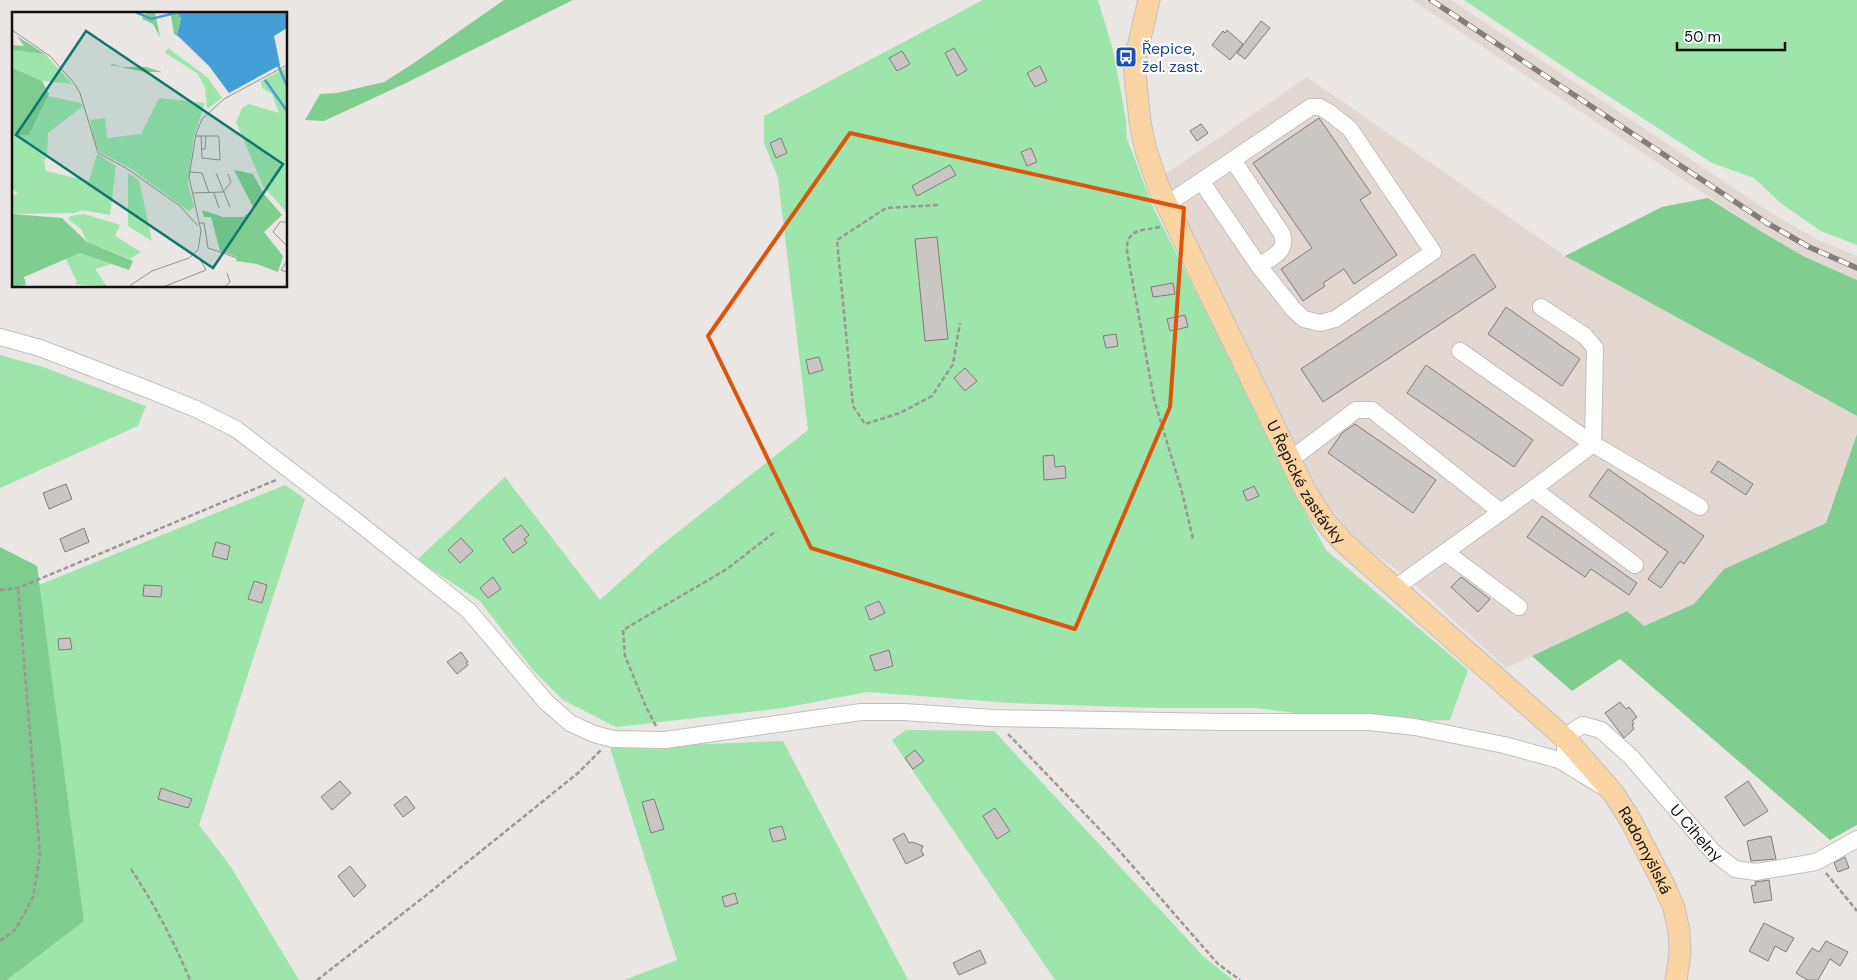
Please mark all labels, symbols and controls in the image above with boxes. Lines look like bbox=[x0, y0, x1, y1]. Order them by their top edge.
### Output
inset map bbox=[12, 12, 288, 288]
scale bar bbox=[1677, 20, 1784, 52]
text: 50 m bbox=[1684, 27, 1721, 47]
place label: Řepice, žel. zast. bbox=[1142, 38, 1203, 77]
bus stop icon: Řepice, žel. zast. bbox=[1114, 45, 1138, 69]
street label: U Řepické zastávky bbox=[1262, 417, 1350, 549]
street label: U Cihelny bbox=[1665, 800, 1727, 867]
street label: Radomyšlská bbox=[1613, 803, 1677, 898]

